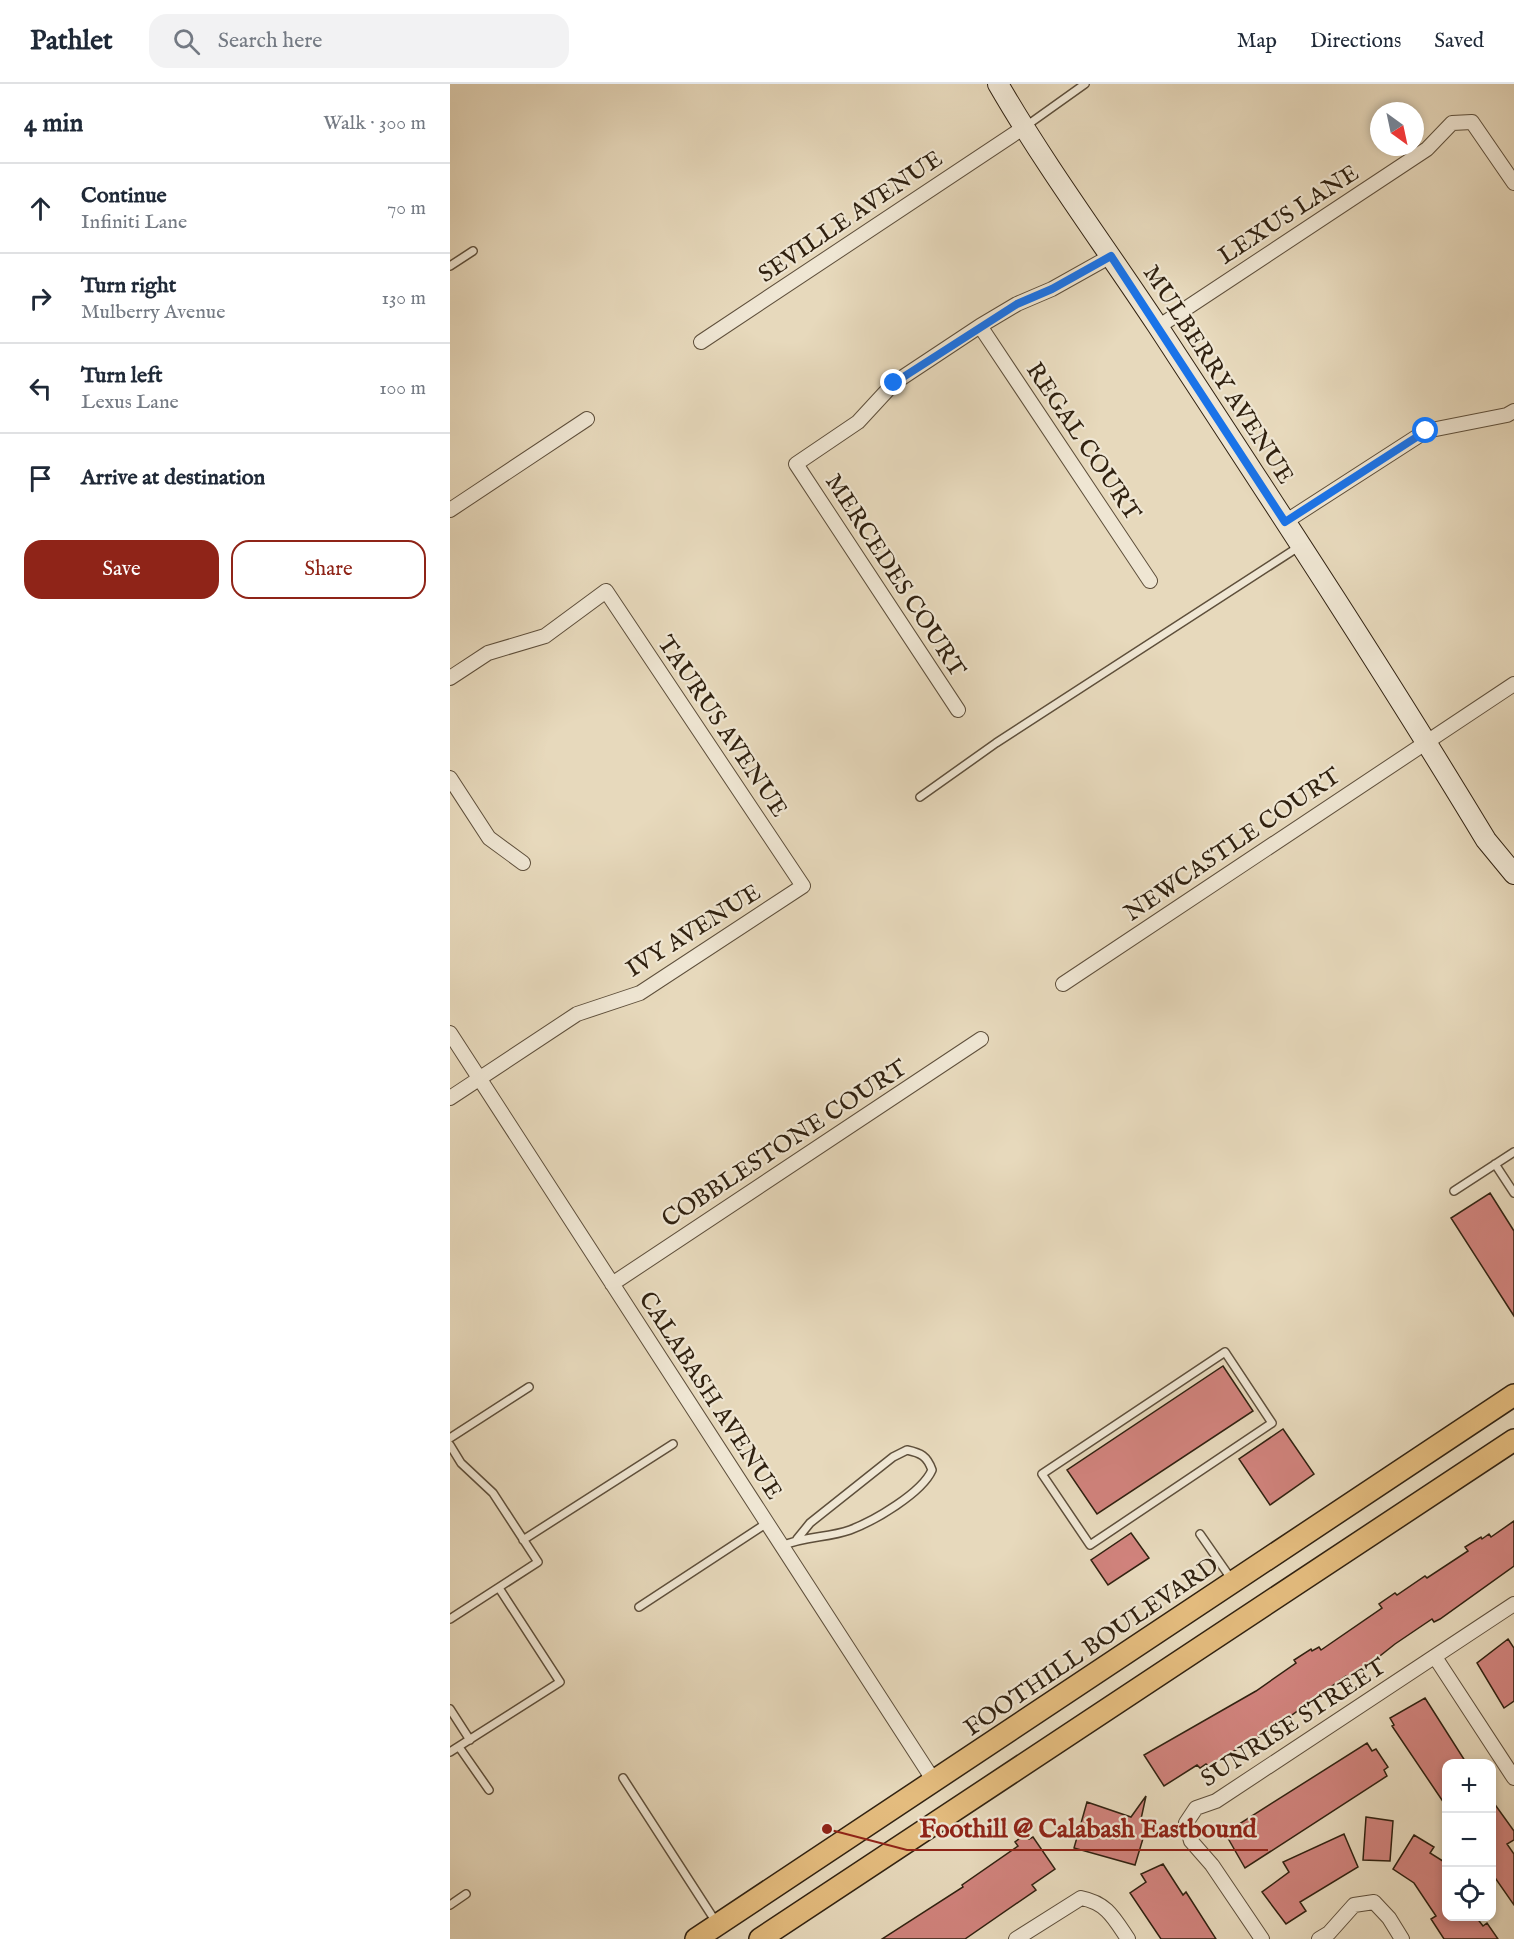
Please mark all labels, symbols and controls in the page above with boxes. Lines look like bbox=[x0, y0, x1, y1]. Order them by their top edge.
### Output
search box bbox=[149, 14, 569, 68]
text: Pathlet bbox=[30, 24, 113, 59]
icon: search bbox=[170, 25, 203, 58]
text: Search here bbox=[218, 27, 322, 55]
text: Map bbox=[1237, 28, 1277, 55]
text: Directions bbox=[1310, 28, 1401, 55]
text: Saved bbox=[1434, 28, 1484, 55]
north arrow bbox=[1370, 102, 1424, 156]
text: 4 min bbox=[24, 107, 83, 140]
text: Walk · 300 m bbox=[323, 111, 426, 136]
street label: SEVILLE AVENUE bbox=[753, 144, 949, 290]
street label: LEXUS LANE bbox=[1213, 158, 1365, 272]
text: Continue bbox=[81, 182, 167, 210]
icon: ahead bbox=[24, 192, 57, 225]
text: 70 m bbox=[387, 196, 426, 221]
text: Infiniti Lane bbox=[81, 210, 187, 235]
street label: MULBERRY AVENUE bbox=[1135, 259, 1300, 490]
text: Turn right bbox=[81, 272, 176, 300]
icon: right bbox=[24, 282, 57, 315]
text: 130 m bbox=[381, 286, 426, 311]
text: Mulberry Avenue bbox=[81, 300, 225, 325]
street label: REGAL COURT bbox=[1018, 357, 1148, 527]
text: Turn left bbox=[81, 362, 163, 390]
route end bbox=[880, 369, 906, 395]
icon: left bbox=[24, 372, 57, 405]
text: 100 m bbox=[379, 376, 426, 401]
text: Lexus Lane bbox=[81, 390, 179, 415]
route start bbox=[1412, 417, 1438, 443]
icon: arrive bbox=[24, 462, 57, 495]
text: Arrive at destination bbox=[81, 464, 265, 492]
street label: MERCEDES COURT bbox=[817, 468, 972, 684]
button: Save bbox=[24, 540, 219, 599]
button: Share bbox=[231, 540, 426, 599]
street label: TAURUS AVENUE bbox=[649, 630, 794, 824]
street label: NEWCASTLE COURT bbox=[1119, 761, 1347, 929]
street label: IVY AVENUE bbox=[621, 878, 767, 985]
street label: COBBLESTONE COURT bbox=[656, 1053, 914, 1235]
street label: CALABASH AVENUE bbox=[631, 1286, 789, 1506]
street label: FOOTHILL BOULEVARD bbox=[959, 1550, 1225, 1744]
street label: SUNRISE STREET bbox=[1195, 1652, 1393, 1795]
map controls bbox=[1442, 1759, 1496, 1921]
button: + bbox=[1442, 1759, 1496, 1813]
callout: Foothill @ Calabash Eastbound bbox=[907, 1806, 1268, 1850]
text: Foothill @ Calabash Eastbound bbox=[919, 1813, 1258, 1846]
button: − bbox=[1442, 1813, 1496, 1867]
button: locate bbox=[1442, 1867, 1496, 1921]

